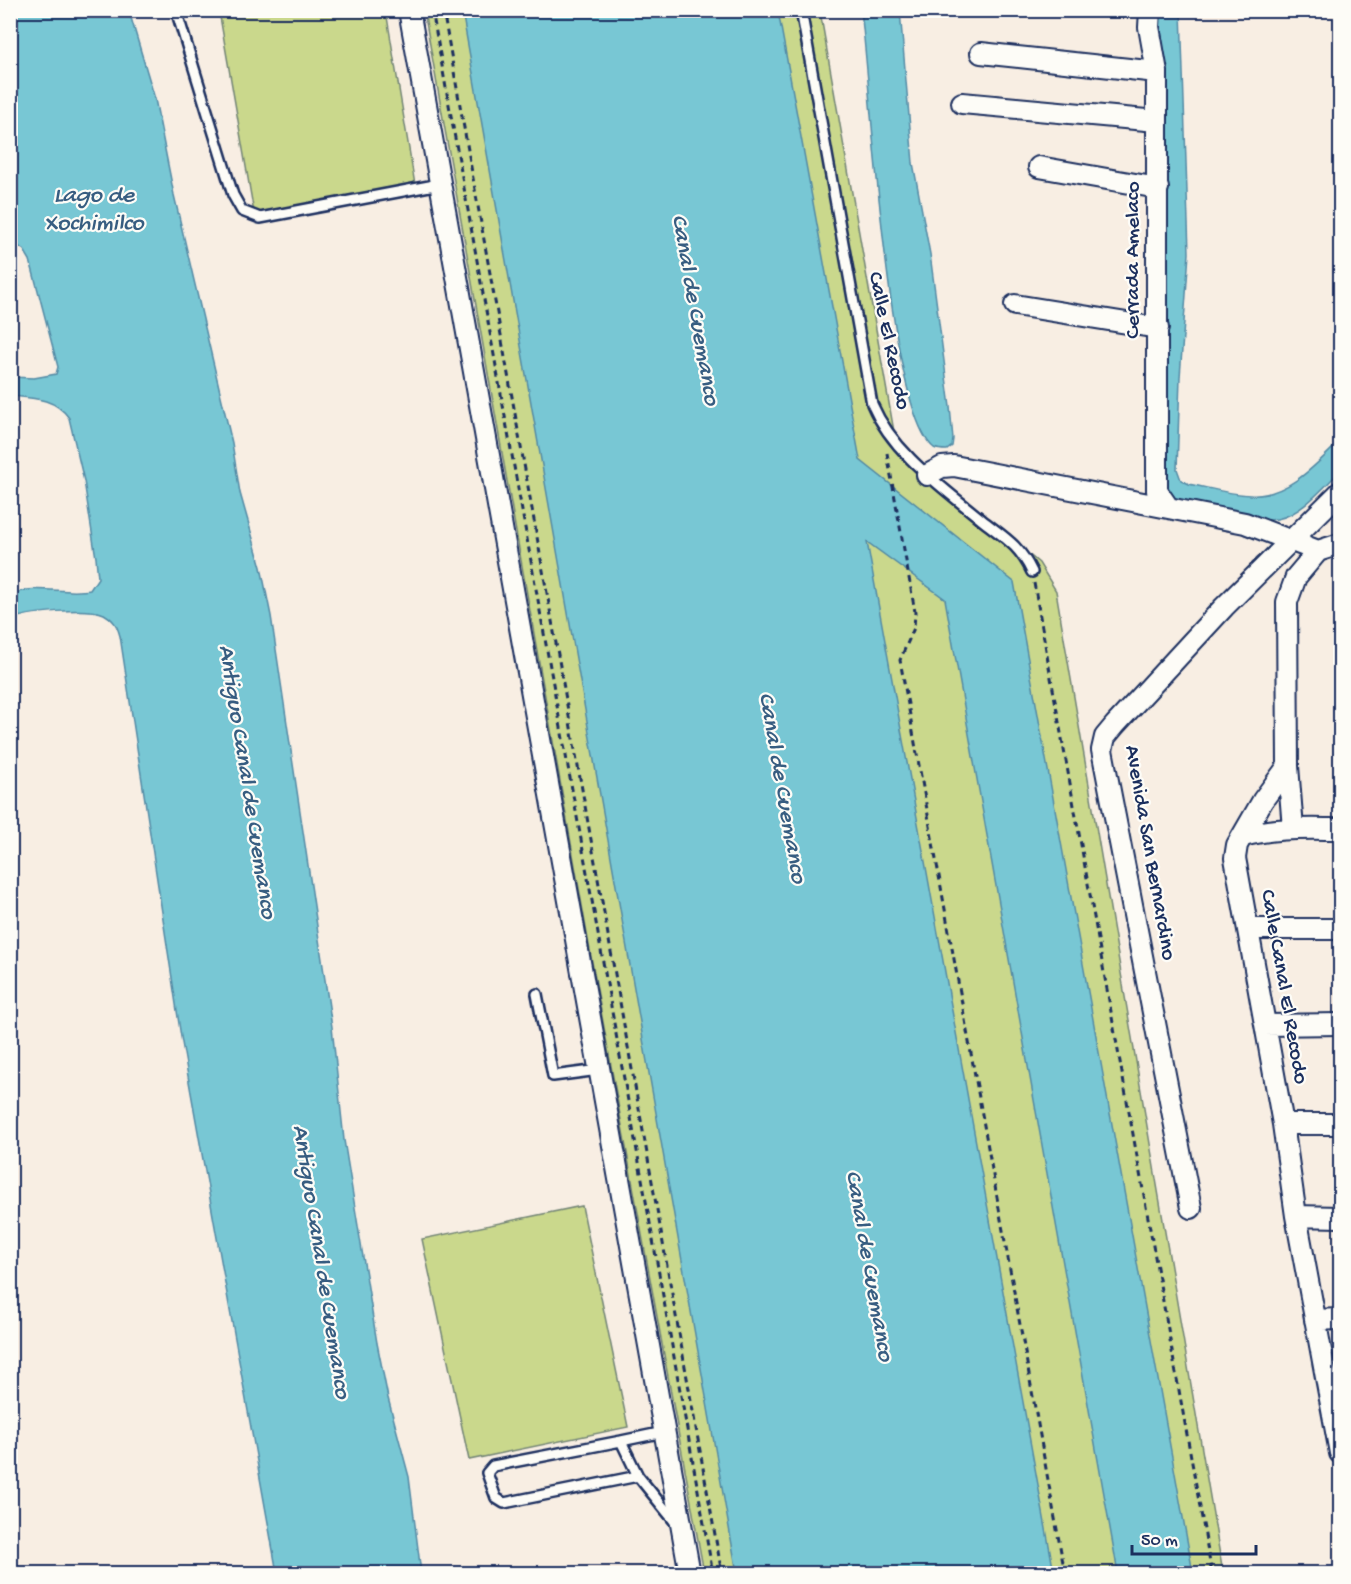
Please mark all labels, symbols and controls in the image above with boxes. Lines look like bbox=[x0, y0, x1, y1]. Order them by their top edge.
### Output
street label: Cerrada Amelaco bbox=[1121, 181, 1147, 339]
water label: Lago de Xochimilco bbox=[44, 182, 145, 239]
water label: Canal de Cuemanco bbox=[663, 212, 725, 409]
street label: Calle El Recodo bbox=[861, 270, 915, 412]
water label: Antiguo Canal de Cuemanco bbox=[210, 643, 282, 922]
water label: Canal de Cuemanco bbox=[750, 690, 812, 887]
street label: Avenida San Bernardino bbox=[1117, 743, 1181, 963]
street label: Calle Canal El Recodo bbox=[1253, 888, 1313, 1086]
water label: Antiguo Canal de Cuemanco bbox=[284, 1123, 356, 1402]
water label: Canal de Cuemanco bbox=[837, 1168, 899, 1365]
scale bar bbox=[1132, 1518, 1256, 1556]
text: 50 m bbox=[1141, 1531, 1178, 1552]

